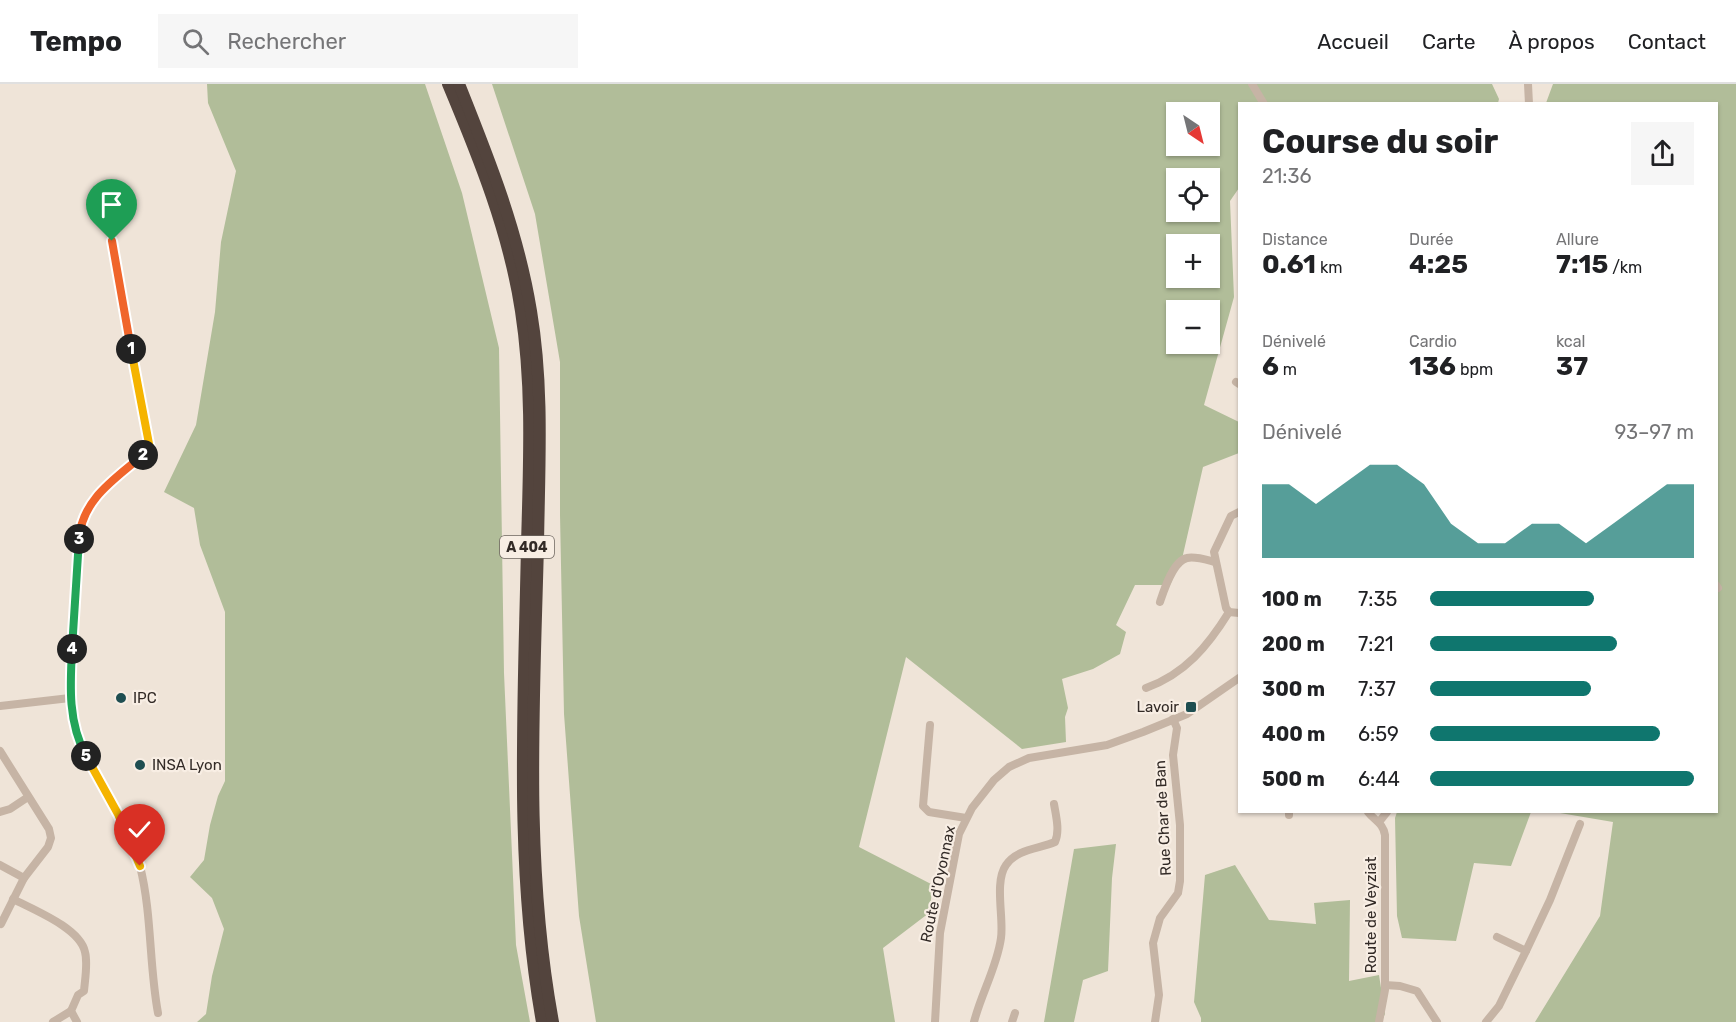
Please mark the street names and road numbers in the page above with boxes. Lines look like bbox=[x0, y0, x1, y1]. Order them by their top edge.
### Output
road number: A 404 bbox=[500, 536, 554, 558]
street label: Rue Char de Ban bbox=[1151, 760, 1175, 876]
street label: Route d'Oyonnax bbox=[917, 824, 959, 944]
street label: Route de Veyziat bbox=[1362, 857, 1380, 973]

